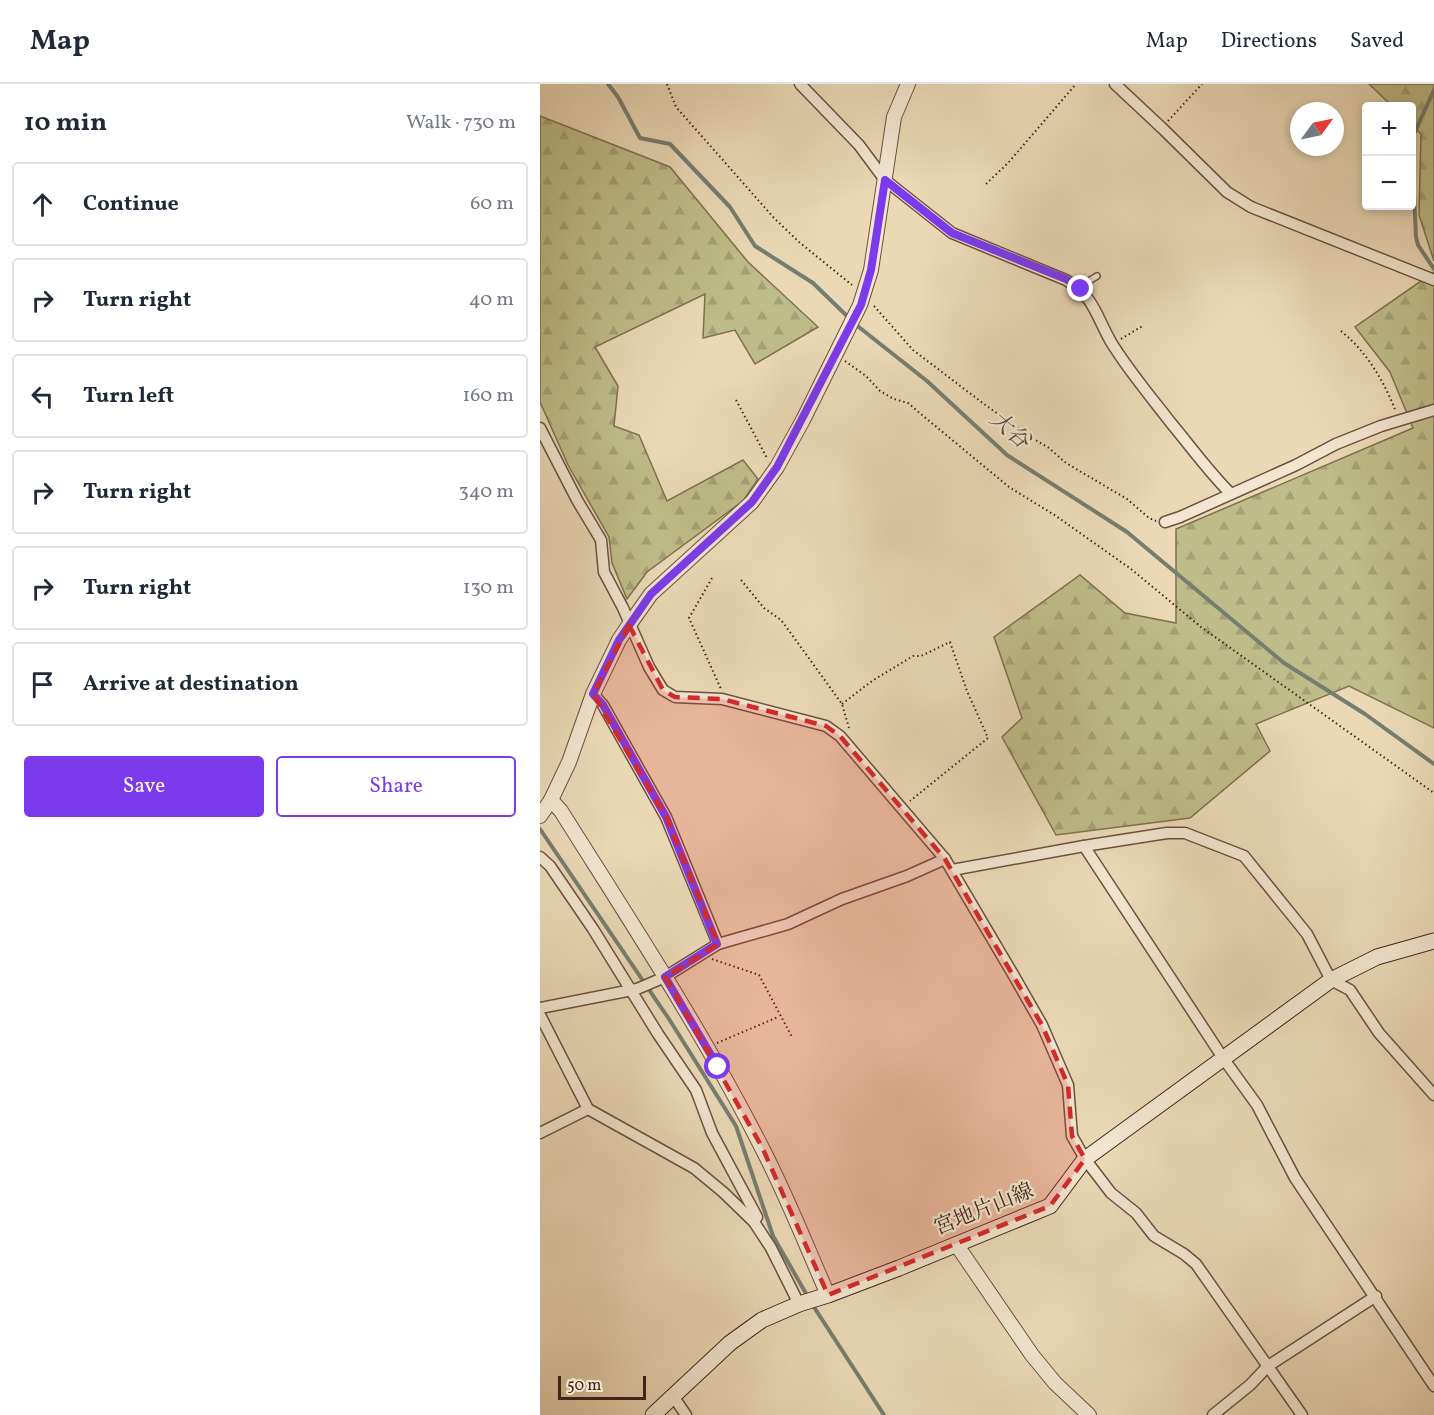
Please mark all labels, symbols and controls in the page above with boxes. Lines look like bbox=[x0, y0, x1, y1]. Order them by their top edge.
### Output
text: Map bbox=[30, 22, 90, 61]
text: Map bbox=[1146, 27, 1188, 56]
text: Directions bbox=[1221, 27, 1317, 56]
text: Saved bbox=[1350, 27, 1404, 56]
north arrow bbox=[1290, 102, 1344, 156]
map controls bbox=[1362, 102, 1416, 210]
button: + bbox=[1362, 102, 1416, 156]
text: 10 min bbox=[24, 105, 107, 141]
text: Walk · 730 m bbox=[406, 109, 516, 137]
button: − bbox=[1362, 156, 1416, 210]
icon: ahead bbox=[26, 188, 59, 221]
text: Continue bbox=[83, 189, 179, 220]
text: 60 m bbox=[470, 190, 514, 218]
route end bbox=[1067, 275, 1093, 301]
icon: right bbox=[26, 284, 59, 317]
text: Turn right bbox=[83, 285, 191, 316]
text: 40 m bbox=[469, 286, 514, 314]
icon: left bbox=[26, 380, 59, 413]
text: Turn left bbox=[83, 381, 174, 412]
text: 160 m bbox=[462, 382, 514, 410]
water label: 大谷 bbox=[982, 405, 1037, 458]
icon: right bbox=[26, 476, 59, 509]
text: Turn right bbox=[83, 477, 191, 508]
text: 340 m bbox=[458, 478, 514, 506]
icon: right bbox=[26, 572, 59, 605]
text: Turn right bbox=[83, 573, 191, 604]
text: 130 m bbox=[463, 574, 514, 602]
icon: arrive bbox=[26, 668, 59, 701]
text: Arrive at destination bbox=[83, 669, 299, 700]
button: Save bbox=[24, 756, 264, 817]
button: Share bbox=[276, 756, 516, 817]
route start bbox=[704, 1053, 730, 1079]
street label: 宮地片山線 bbox=[930, 1177, 1038, 1243]
scale bar bbox=[558, 1373, 646, 1400]
text: 50 m bbox=[567, 1375, 601, 1397]

